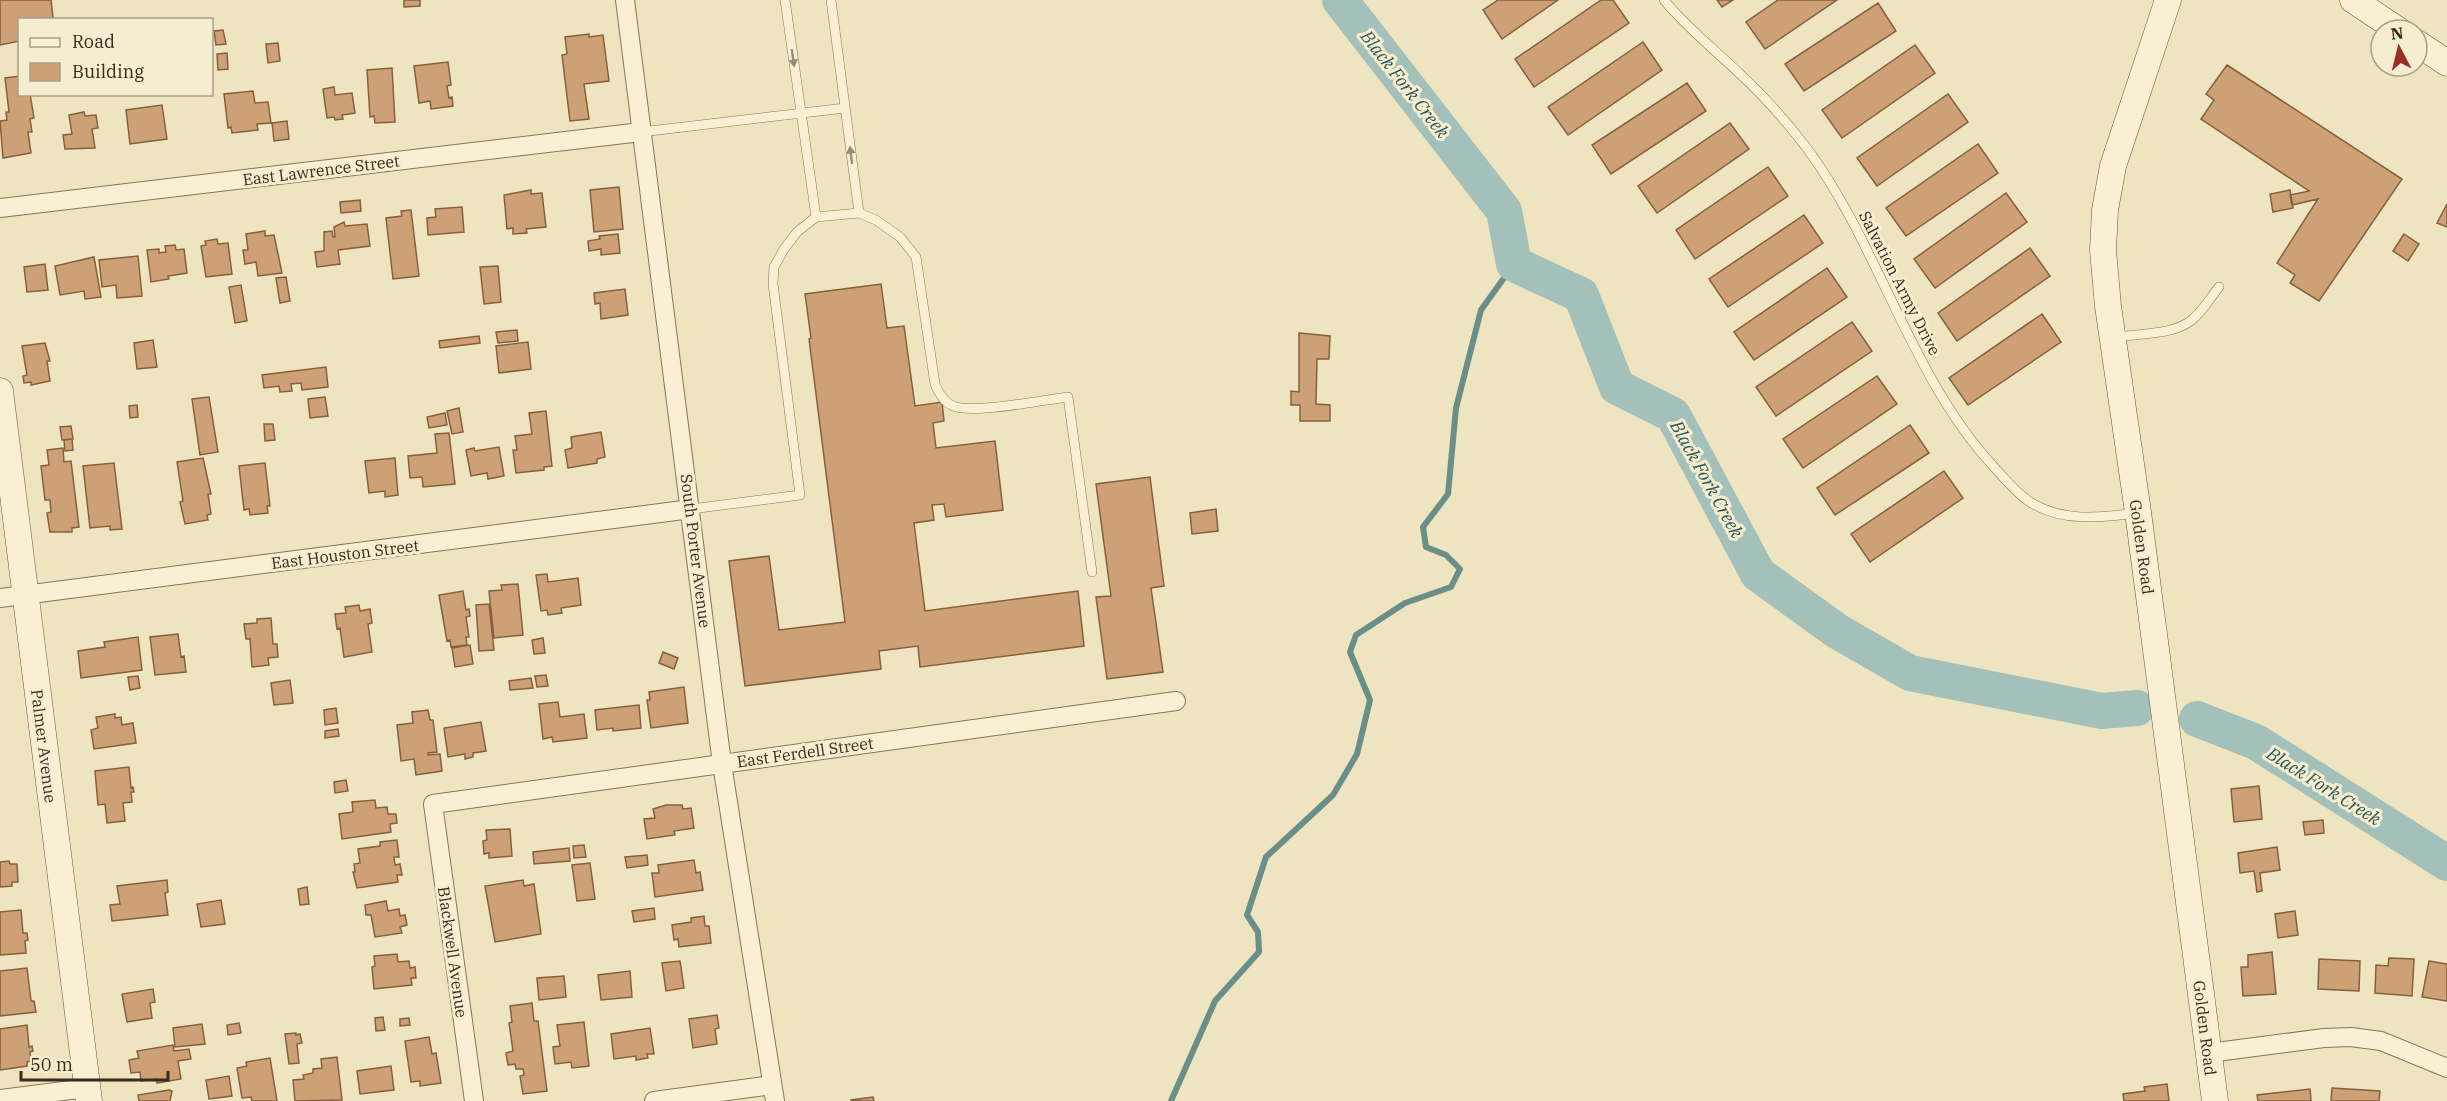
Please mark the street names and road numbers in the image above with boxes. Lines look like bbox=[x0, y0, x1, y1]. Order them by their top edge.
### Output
street label: East Lawrence Street bbox=[241, 150, 401, 190]
street label: Salvation Army Drive bbox=[1855, 208, 1945, 358]
street label: South Porter Avenue bbox=[677, 473, 715, 629]
street label: Golden Road bbox=[2125, 498, 2159, 596]
street label: East Houston Street bbox=[270, 535, 420, 573]
street label: Palmer Avenue bbox=[27, 688, 61, 804]
street label: East Ferdell Street bbox=[735, 732, 875, 771]
street label: Blackwell Avenue bbox=[434, 885, 472, 1019]
street label: Golden Road bbox=[2189, 979, 2221, 1077]

